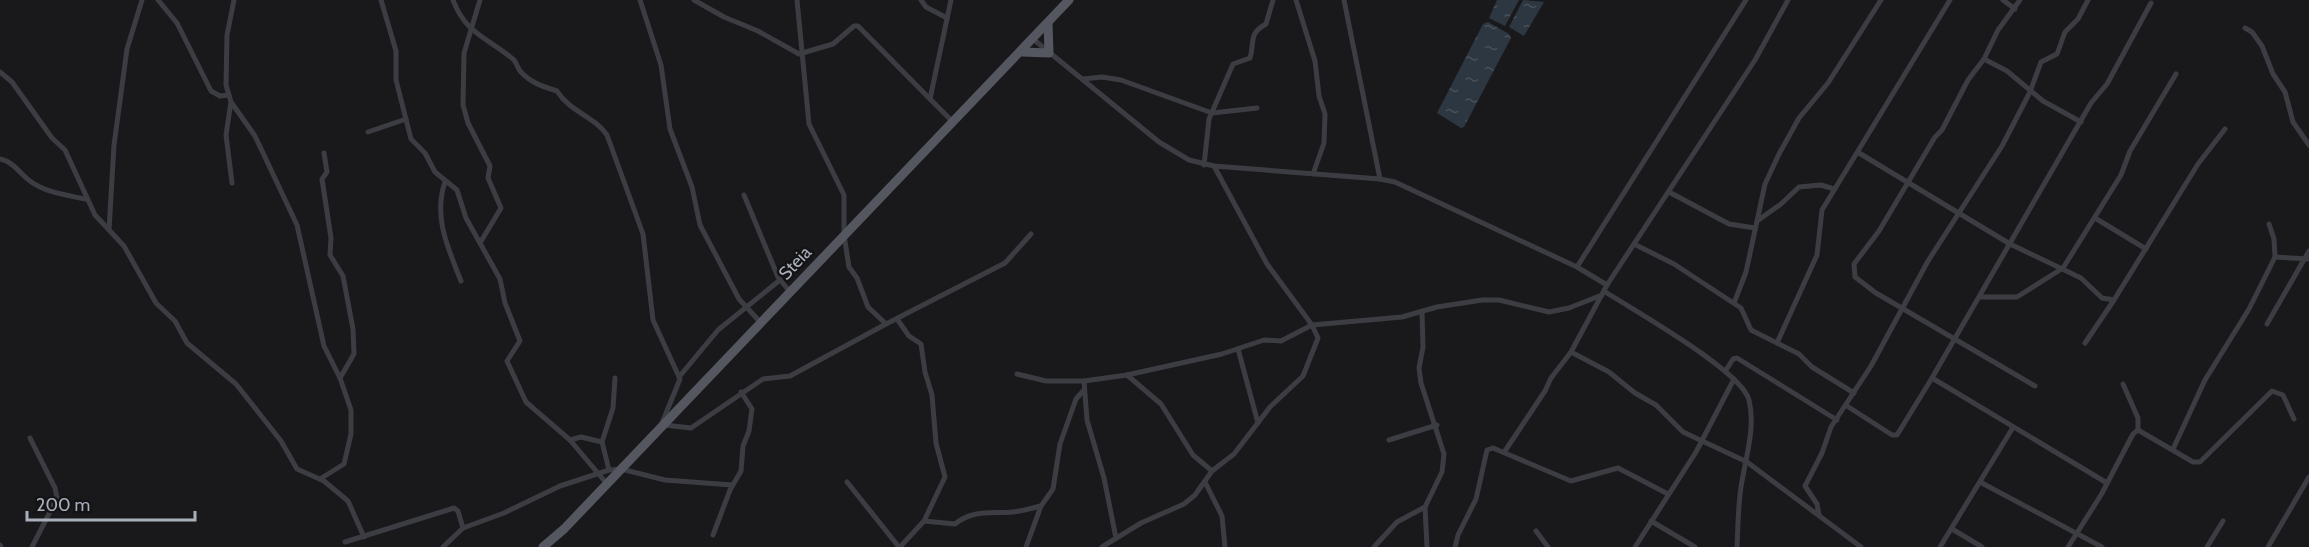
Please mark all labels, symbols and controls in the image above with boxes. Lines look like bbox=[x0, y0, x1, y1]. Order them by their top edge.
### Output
street label: Steia bbox=[774, 241, 816, 284]
scale bar bbox=[27, 484, 195, 522]
text: 200 m bbox=[36, 494, 90, 516]

